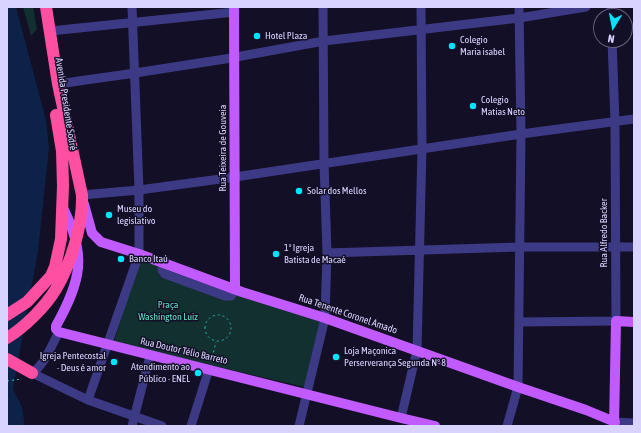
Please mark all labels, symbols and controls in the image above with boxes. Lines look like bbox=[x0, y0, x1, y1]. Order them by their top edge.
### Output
north arrow bbox=[593, 8, 633, 48]
place label: Hotel Plaza bbox=[265, 30, 307, 42]
marker: Hotel Plaza bbox=[252, 31, 262, 41]
text: N bbox=[607, 32, 615, 45]
place label: Colegio Maria isabel bbox=[460, 34, 505, 58]
marker: Colegio Maria isabel bbox=[447, 41, 457, 51]
street label: Avenida Presidente Sodré bbox=[53, 57, 79, 151]
place label: Colegio Matias Neto bbox=[481, 94, 525, 118]
marker: Colegio Matias Neto bbox=[468, 101, 478, 111]
street label: Rua Teixeira de Gouveia bbox=[217, 104, 229, 192]
place label: Solar dos Mellos bbox=[307, 185, 367, 197]
marker: Solar dos Mellos bbox=[294, 186, 304, 196]
street label: Rua Alfredo Backer bbox=[598, 198, 610, 268]
place label: Museu do legislativo bbox=[117, 203, 155, 226]
marker: Museu do legislativo bbox=[104, 210, 114, 220]
place label: 1° Igreja Batista de Macaé bbox=[284, 242, 346, 266]
marker: 1° Igreja Batista de Macaé bbox=[271, 249, 281, 259]
place label: Banco Itaú bbox=[129, 253, 168, 265]
marker: Banco Itaú bbox=[116, 254, 126, 264]
street label: Rua Tenente Coronel Amado bbox=[297, 291, 399, 337]
park label: Praça Washington Luiz bbox=[138, 299, 198, 322]
street label: Rua Doutor Télio Barreto bbox=[139, 335, 229, 367]
place label: Loja Maçonica Perserverança Segunda N° 8 bbox=[344, 345, 446, 368]
place label: Igreja Pentecostal - Deus é amor bbox=[40, 350, 106, 374]
marker: Loja Maçonica Perserverança Segunda N° 8 bbox=[331, 352, 341, 362]
marker: Igreja Pentecostal - Deus é amor bbox=[109, 357, 119, 367]
place label: Atendimento ao Público - ENEL bbox=[131, 361, 190, 384]
marker: Atendimento ao Público - ENEL bbox=[193, 368, 203, 378]

